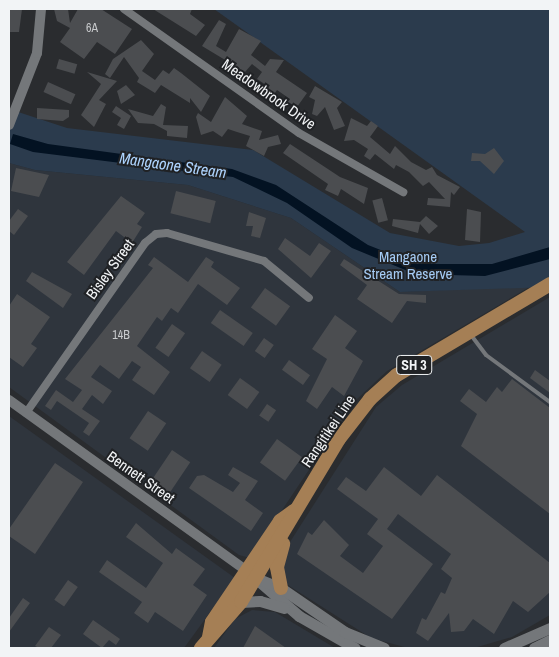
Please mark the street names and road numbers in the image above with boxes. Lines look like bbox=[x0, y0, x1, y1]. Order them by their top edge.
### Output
street label: Meadowbrook Drive bbox=[219, 55, 319, 133]
street label: Bisley Street bbox=[82, 236, 138, 302]
road number: SH 3 bbox=[395, 354, 433, 376]
street label: Rangitikei Line bbox=[297, 391, 359, 471]
street label: Bennett Street bbox=[104, 447, 178, 507]

